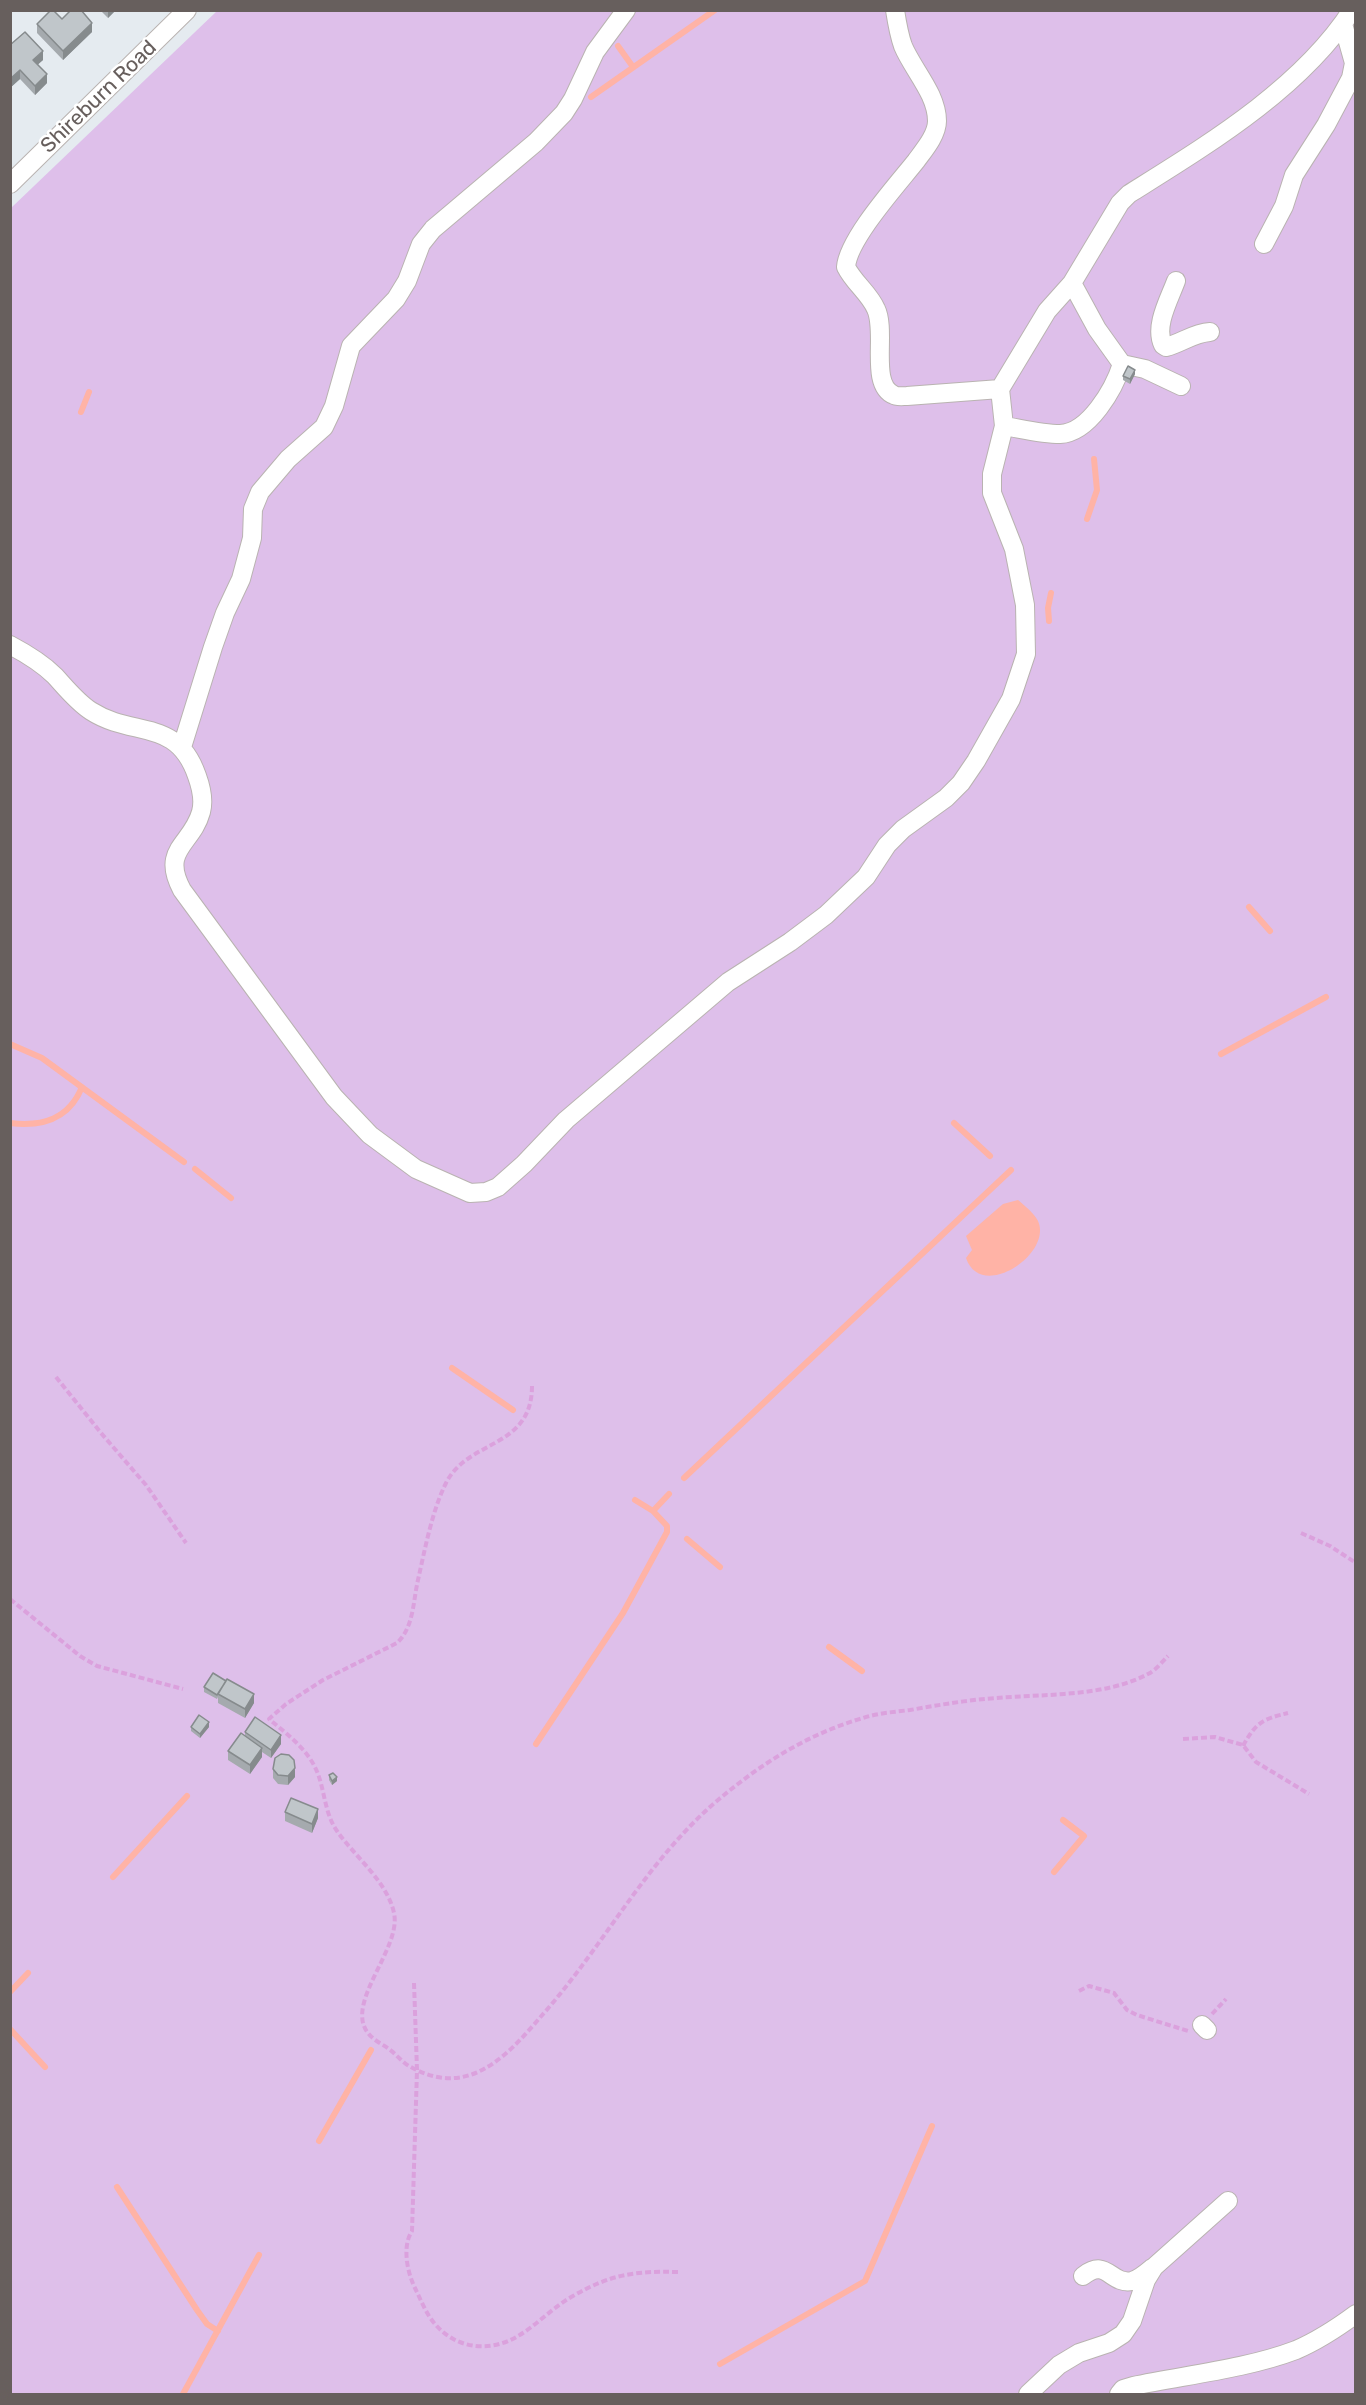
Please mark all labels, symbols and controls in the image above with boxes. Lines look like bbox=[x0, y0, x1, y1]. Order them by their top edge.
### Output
street label: Shireburn Road bbox=[36, 35, 162, 159]

